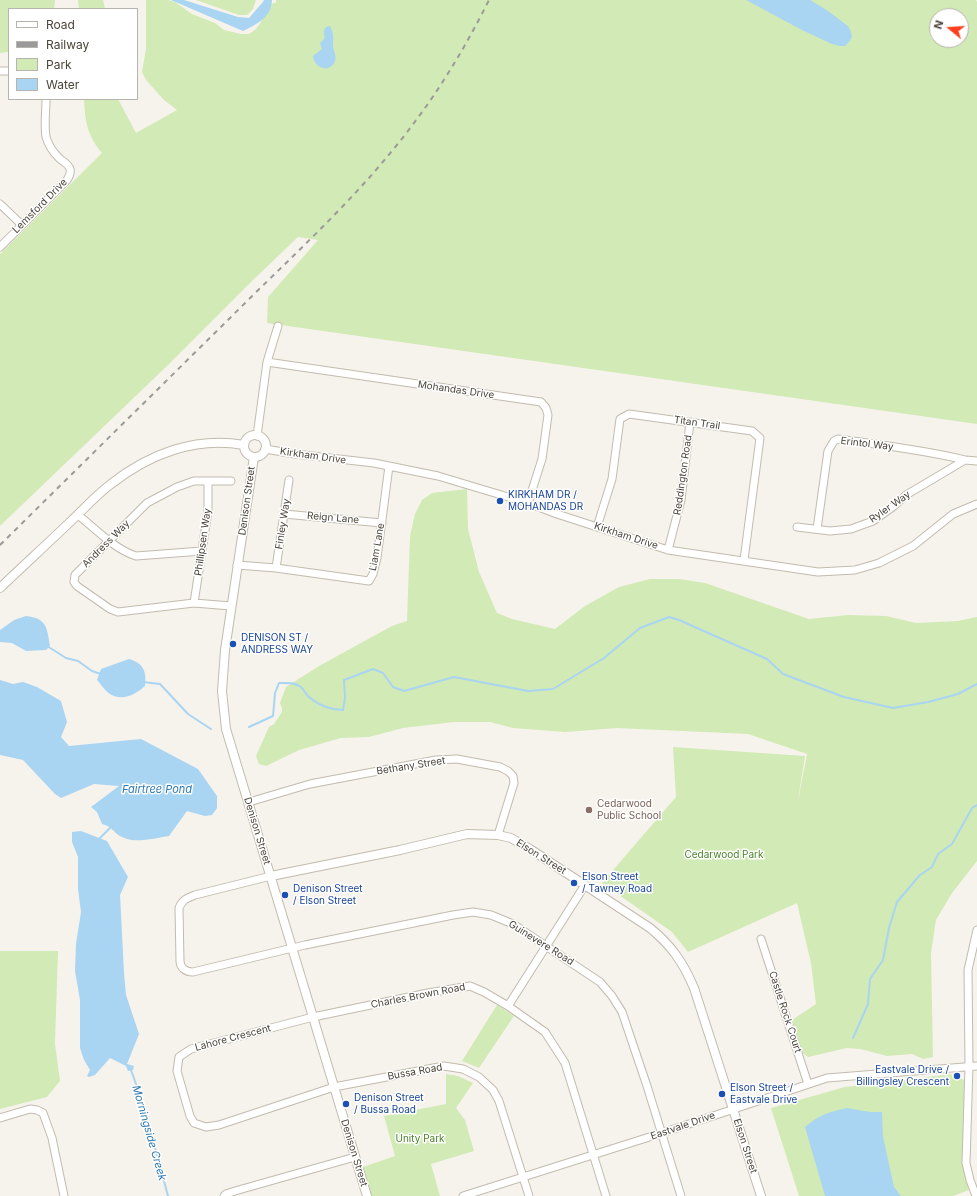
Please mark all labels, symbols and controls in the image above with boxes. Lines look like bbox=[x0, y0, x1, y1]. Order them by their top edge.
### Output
legend bbox=[8, 8, 138, 100]
north arrow bbox=[929, 8, 969, 48]
text: Road bbox=[46, 17, 75, 32]
text: N bbox=[931, 18, 946, 31]
text: Railway bbox=[46, 37, 89, 52]
text: Park bbox=[46, 57, 72, 72]
text: Water bbox=[46, 77, 79, 92]
street label: Lemsford Drive bbox=[10, 176, 70, 236]
street label: Mohandas Drive bbox=[417, 379, 495, 401]
street label: Titan Trail bbox=[673, 414, 721, 432]
street label: Reddington Road bbox=[671, 434, 695, 516]
street label: Erintol Way bbox=[840, 435, 894, 453]
street label: Kirkham Drive bbox=[279, 445, 347, 467]
street label: Denison Street bbox=[236, 466, 258, 536]
place label: KIRKHAM DR / MOHANDAS DR bbox=[508, 489, 583, 512]
street label: Ryler Way bbox=[867, 489, 913, 525]
marker: KIRKHAM DR / MOHANDAS DR bbox=[495, 496, 505, 506]
street label: Finley Way bbox=[273, 498, 293, 550]
street label: Phillipsen Way bbox=[192, 507, 214, 577]
street label: Reign Lane bbox=[306, 510, 360, 526]
street label: Andress Way bbox=[80, 518, 132, 570]
street label: Kirkham Drive bbox=[592, 520, 660, 552]
street label: Liam Lane bbox=[367, 522, 387, 572]
place label: DENISON ST / ANDRESS WAY bbox=[241, 632, 313, 656]
marker: DENISON ST / ANDRESS WAY bbox=[228, 639, 238, 649]
street label: Bethany Street bbox=[376, 755, 446, 777]
water label: Fairtree Pond bbox=[122, 783, 192, 797]
street label: Denison Street bbox=[241, 796, 273, 866]
place label: Cedarwood Public School bbox=[597, 798, 661, 822]
marker: Cedarwood Public School bbox=[584, 805, 594, 815]
street label: Elson Street bbox=[514, 837, 568, 877]
park label: Cedarwood Park bbox=[684, 849, 764, 861]
place label: Elson Street / Tawney Road bbox=[582, 871, 652, 894]
marker: Elson Street / Tawney Road bbox=[569, 878, 579, 888]
place label: Denison Street / Elson Street bbox=[293, 883, 363, 906]
marker: Denison Street / Elson Street bbox=[280, 890, 290, 900]
street label: Guinevere Road bbox=[506, 918, 576, 968]
street label: Castle Rock Court bbox=[766, 970, 804, 1054]
street label: Charles Brown Road bbox=[370, 981, 466, 1011]
street label: Lahore Crescent bbox=[194, 1022, 272, 1054]
street label: Bussa Road bbox=[387, 1061, 443, 1083]
place label: Eastvale Drive / Billingsley Crescent bbox=[856, 1064, 949, 1088]
marker: Eastvale Drive / Billingsley Crescent bbox=[952, 1071, 962, 1081]
place label: Elson Street / Eastvale Drive bbox=[730, 1082, 797, 1106]
water label: Morningside Creek bbox=[129, 1084, 169, 1182]
marker: Elson Street / Eastvale Drive bbox=[717, 1089, 727, 1099]
place label: Denison Street / Bussa Road bbox=[354, 1092, 424, 1116]
marker: Denison Street / Bussa Road bbox=[341, 1099, 351, 1109]
street label: Eastvale Drive bbox=[649, 1109, 717, 1143]
street label: Elson Street bbox=[731, 1117, 759, 1175]
street label: Denison Street bbox=[338, 1118, 370, 1188]
park label: Unity Park bbox=[395, 1133, 445, 1145]

